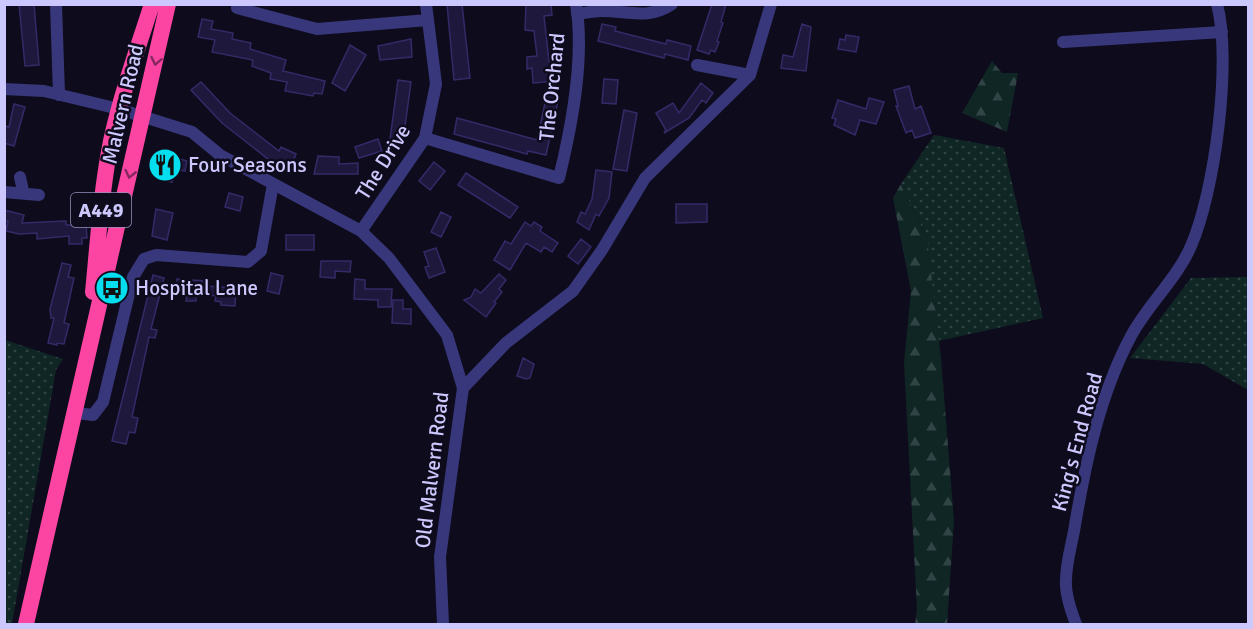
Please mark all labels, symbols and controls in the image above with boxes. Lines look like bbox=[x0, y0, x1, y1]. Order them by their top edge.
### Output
street label: The Orchard bbox=[533, 32, 571, 142]
street label: Malvern Road bbox=[97, 42, 149, 166]
one-way arrow bbox=[150, 56, 163, 66]
street label: The Drive bbox=[350, 120, 416, 204]
restaurant icon: Four Seasons bbox=[147, 147, 183, 183]
place label: Four Seasons bbox=[188, 152, 307, 178]
one-way arrow bbox=[124, 168, 137, 178]
road number: A449 bbox=[71, 193, 131, 227]
bus stop icon: Hospital Lane bbox=[94, 270, 130, 306]
place label: Hospital Lane bbox=[135, 275, 258, 301]
street label: King's End Road bbox=[1046, 370, 1108, 514]
street label: Old Malvern Road bbox=[409, 390, 455, 550]

